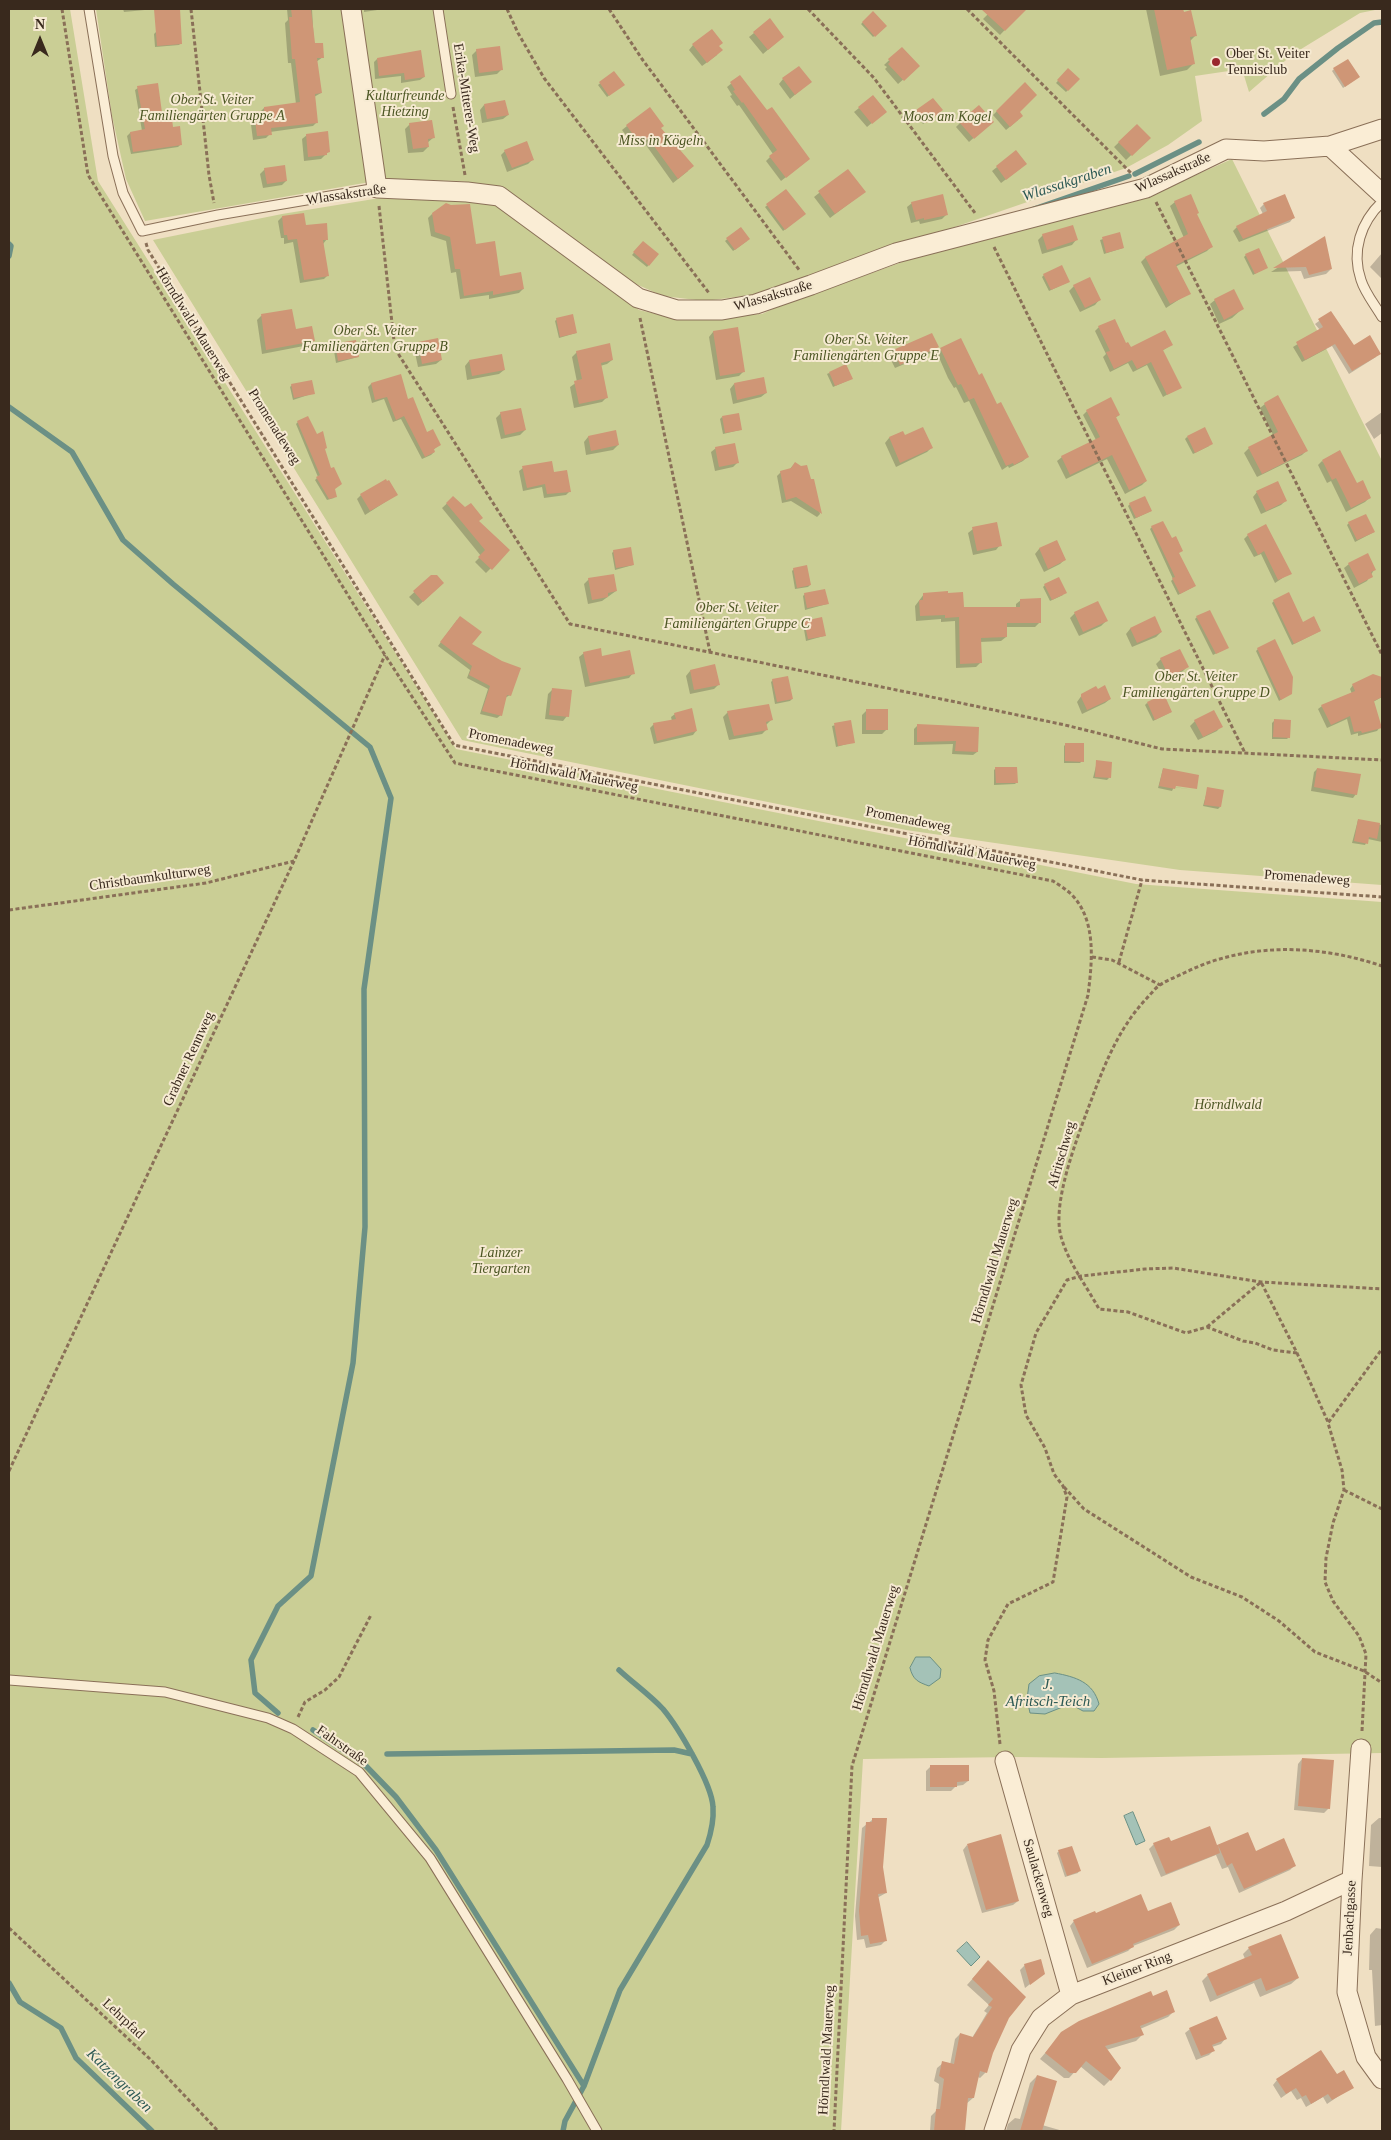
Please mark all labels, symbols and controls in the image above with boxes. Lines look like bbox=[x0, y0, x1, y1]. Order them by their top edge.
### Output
north arrow bbox=[15, 15, 65, 65]
text: N bbox=[35, 17, 45, 32]
street label: Erika-Mitterer-Weg bbox=[449, 42, 483, 154]
place label: Ober St. Veiter Tennisclub bbox=[1226, 46, 1310, 78]
marker: Ober St. Veiter Tennisclub bbox=[1210, 56, 1222, 68]
park label: Kulturfreunde Hietzing bbox=[366, 88, 444, 120]
park label: Ober St. Veiter Familiengärten Gruppe A bbox=[139, 92, 285, 124]
park label: Moos am Kogel bbox=[903, 109, 991, 125]
park label: Miss in Kögeln bbox=[619, 133, 703, 149]
street label: Wlassakstraße bbox=[1133, 149, 1213, 197]
water label: Wlassakgraben bbox=[1020, 160, 1114, 206]
street label: Wlassakstraße bbox=[305, 181, 387, 209]
street label: Hörndlwald Mauerweg bbox=[151, 264, 235, 384]
street label: Wlassakstraße bbox=[732, 277, 814, 315]
park label: Ober St. Veiter Familiengärten Gruppe B bbox=[302, 323, 448, 356]
park label: Ober St. Veiter Familiengärten Gruppe E bbox=[793, 332, 939, 364]
street label: Promenadeweg bbox=[244, 386, 304, 468]
park label: Ober St. Veiter Familiengärten Gruppe C bbox=[664, 600, 810, 632]
park label: Ober St. Veiter Familiengärten Gruppe D bbox=[1123, 669, 1269, 702]
street label: Promenadeweg bbox=[467, 726, 555, 758]
street label: Hörndlwald Mauerweg bbox=[508, 754, 640, 796]
street label: Promenadeweg bbox=[864, 804, 952, 836]
street label: Hörndlwald Mauerweg bbox=[906, 832, 1038, 874]
street label: Christbaumkulturweg bbox=[88, 861, 212, 895]
street label: Promenadeweg bbox=[1263, 867, 1351, 889]
street label: Grabner Rennweg bbox=[160, 1009, 218, 1109]
park label: Hörndlwald bbox=[1194, 1097, 1262, 1113]
street label: Afritschweg bbox=[1044, 1119, 1080, 1191]
street label: Hörndlwald Mauerweg bbox=[968, 1196, 1022, 1326]
park label: Lainzer Tiergarten bbox=[472, 1245, 530, 1278]
street label: Hörndlwald Mauerweg bbox=[849, 1583, 903, 1713]
water label: J. Afritsch-Teich bbox=[1006, 1676, 1090, 1711]
street label: Fahrstraße bbox=[313, 1722, 371, 1770]
street label: Saulackenweg bbox=[1019, 1837, 1057, 1919]
street label: Jenbachgasse bbox=[1340, 1880, 1360, 1956]
street label: Kleiner Ring bbox=[1100, 1948, 1174, 1990]
street label: Hörndlwald Mauerweg bbox=[815, 1985, 839, 2115]
street label: Lehrpfad bbox=[99, 1995, 147, 2043]
water label: Katzengraben bbox=[82, 2045, 156, 2117]

